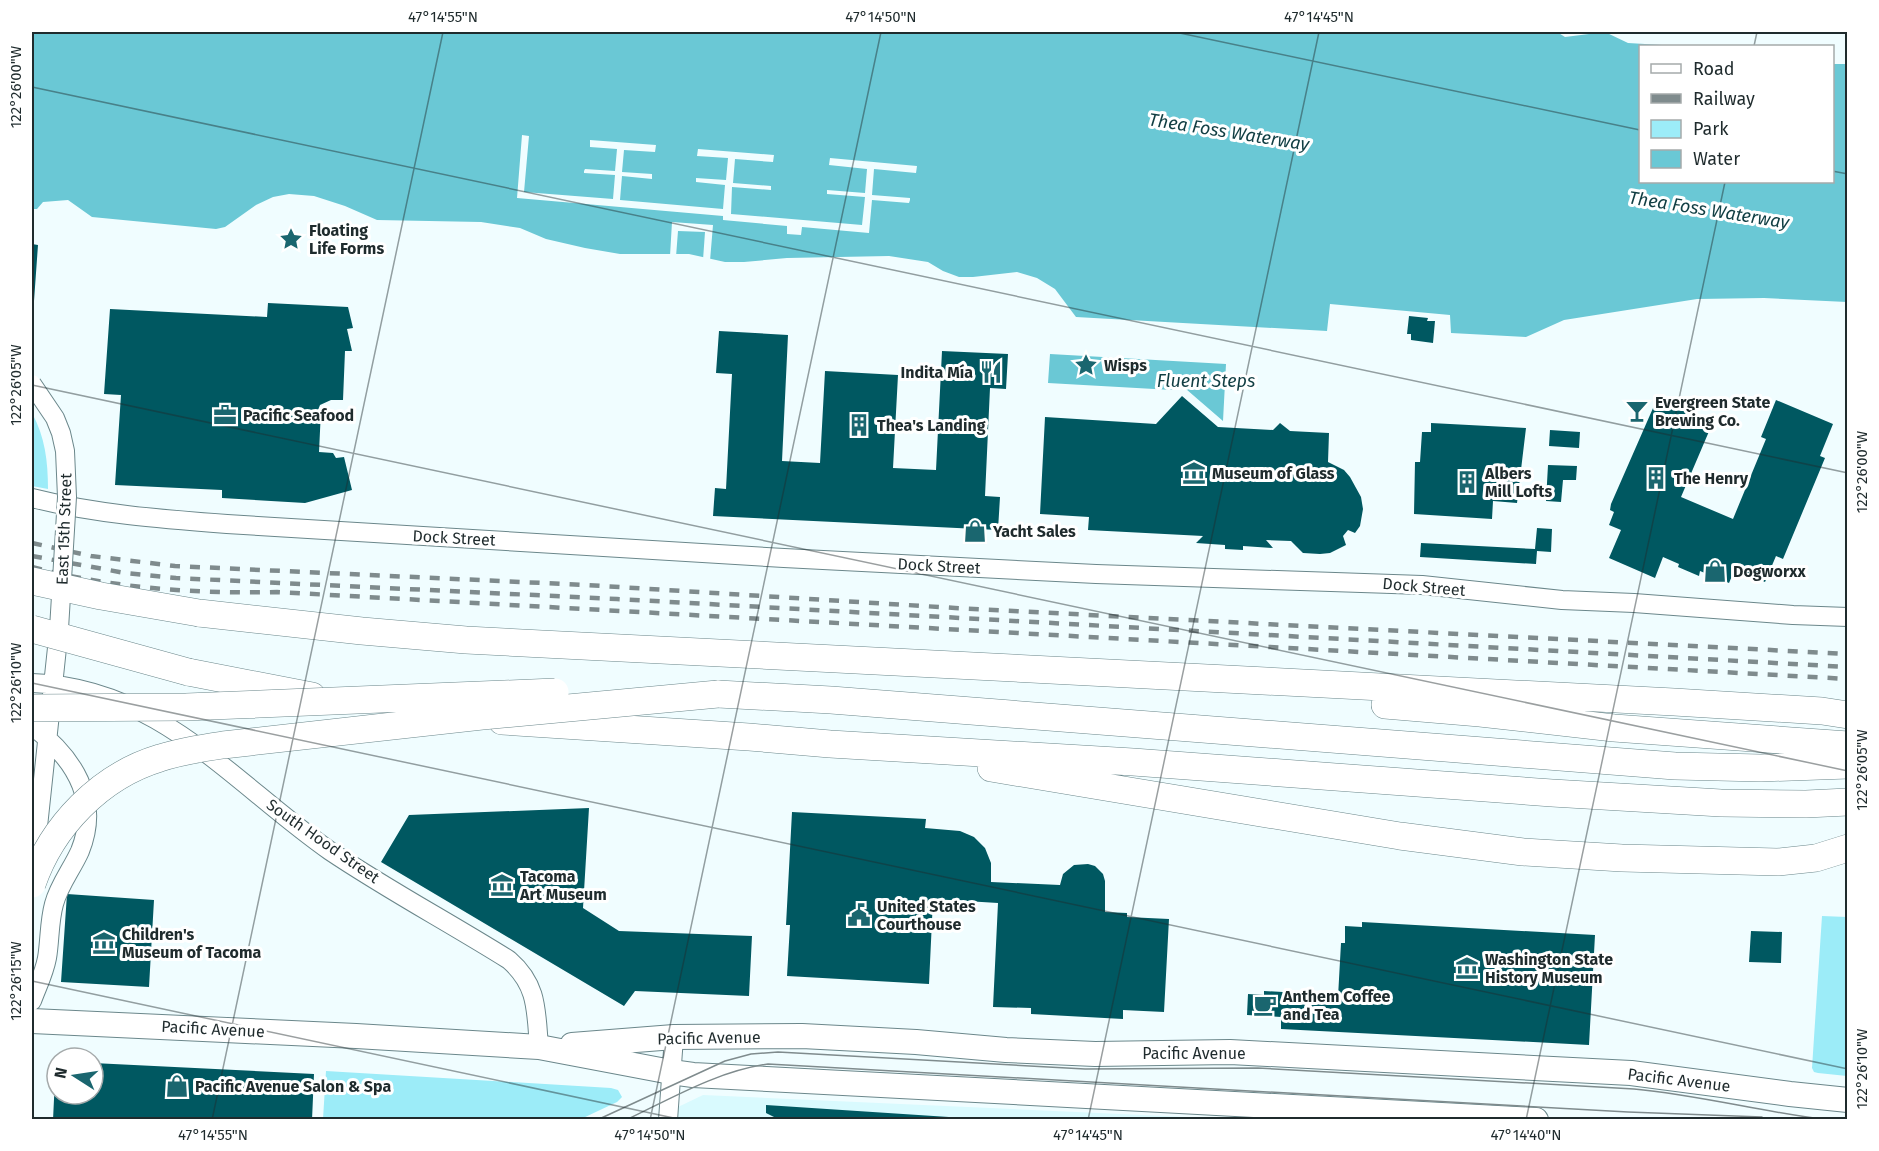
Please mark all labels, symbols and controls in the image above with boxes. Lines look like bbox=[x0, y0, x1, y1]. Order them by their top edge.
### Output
text: 47°14'55"N bbox=[408, 8, 478, 26]
text: 47°14'50"N bbox=[845, 8, 917, 26]
text: 47°14'45"N bbox=[1284, 8, 1354, 26]
text: 122°26'00"W bbox=[7, 45, 25, 128]
legend bbox=[1639, 45, 1834, 183]
text: Road bbox=[1693, 58, 1735, 80]
text: Railway bbox=[1693, 88, 1755, 110]
water label: Thea Foss Waterway bbox=[1147, 108, 1312, 156]
text: Park bbox=[1693, 118, 1729, 140]
text: Water bbox=[1693, 148, 1740, 170]
water label: Thea Foss Waterway bbox=[1627, 186, 1792, 234]
place label: Floating Life Forms bbox=[309, 221, 384, 258]
place icon: Floating Life Forms bbox=[278, 226, 304, 252]
text: 122°26'05"W bbox=[7, 344, 25, 426]
place icon: Wisps bbox=[1073, 352, 1099, 378]
place label: Wisps bbox=[1104, 356, 1147, 375]
restaurant icon: Indita Mía bbox=[978, 359, 1004, 385]
place label: Indita Mía bbox=[901, 363, 973, 382]
water label: Fluent Steps bbox=[1157, 370, 1255, 392]
place label: Evergreen State Brewing Co. bbox=[1655, 393, 1770, 430]
bar icon: Evergreen State Brewing Co. bbox=[1624, 398, 1650, 424]
office icon: Pacific Seafood bbox=[212, 402, 238, 428]
place label: Pacific Seafood bbox=[243, 406, 354, 425]
building icon: Thea's Landing bbox=[846, 412, 872, 438]
place label: Thea's Landing bbox=[877, 416, 986, 435]
text: 122°26'00"W bbox=[1853, 430, 1871, 513]
museum icon: Museum of Glass bbox=[1181, 460, 1207, 486]
place label: Museum of Glass bbox=[1212, 464, 1335, 483]
place label: Albers Mill Lofts bbox=[1484, 464, 1552, 501]
building icon: The Henry bbox=[1643, 465, 1669, 491]
building icon: Albers Mill Lofts bbox=[1454, 469, 1480, 495]
place label: The Henry bbox=[1674, 469, 1749, 488]
street label: East 15th Street bbox=[53, 472, 75, 585]
shop icon: Yacht Sales bbox=[962, 518, 988, 544]
place label: Yacht Sales bbox=[992, 522, 1076, 541]
street label: Dock Street bbox=[412, 526, 496, 550]
street label: Dock Street bbox=[897, 554, 981, 578]
shop icon: Dogworxx bbox=[1702, 558, 1728, 584]
place label: Dogworxx bbox=[1733, 562, 1807, 581]
street label: Dock Street bbox=[1382, 574, 1466, 600]
text: 122°26'10"W bbox=[7, 642, 25, 723]
text: 122°26'05"W bbox=[1853, 729, 1871, 811]
street label: South Hood Street bbox=[263, 795, 383, 887]
place label: Tacoma Art Museum bbox=[519, 867, 607, 904]
museum icon: Tacoma Art Museum bbox=[489, 872, 515, 898]
place label: United States Courthouse bbox=[877, 897, 976, 934]
public building icon: United States Courthouse bbox=[846, 902, 872, 928]
place label: Children's Museum of Tacoma bbox=[122, 925, 261, 962]
museum icon: Children's Museum of Tacoma bbox=[91, 930, 117, 956]
text: 122°26'15"W bbox=[7, 941, 25, 1021]
place label: Washington State History Museum bbox=[1485, 950, 1613, 987]
museum icon: Washington State History Museum bbox=[1454, 955, 1480, 981]
place label: Anthem Coffee and Tea bbox=[1282, 987, 1391, 1024]
cafe icon: Anthem Coffee and Tea bbox=[1252, 992, 1278, 1018]
street label: Pacific Avenue bbox=[161, 1017, 265, 1041]
street label: Pacific Avenue bbox=[657, 1028, 761, 1048]
text: 122°26'10"W bbox=[1853, 1028, 1871, 1109]
street label: Pacific Avenue bbox=[1142, 1044, 1246, 1063]
north arrow bbox=[45, 1046, 105, 1106]
street label: Pacific Avenue bbox=[1626, 1064, 1732, 1096]
text: N bbox=[50, 1066, 71, 1080]
shop icon: Pacific Avenue Salon & Spa bbox=[164, 1073, 190, 1099]
place label: Pacific Avenue Salon & Spa bbox=[195, 1077, 391, 1096]
text: 47°14'55"N bbox=[178, 1126, 248, 1144]
text: 47°14'50"N bbox=[614, 1126, 686, 1144]
text: 47°14'45"N bbox=[1053, 1126, 1123, 1144]
text: 47°14'40"N bbox=[1490, 1126, 1562, 1144]

